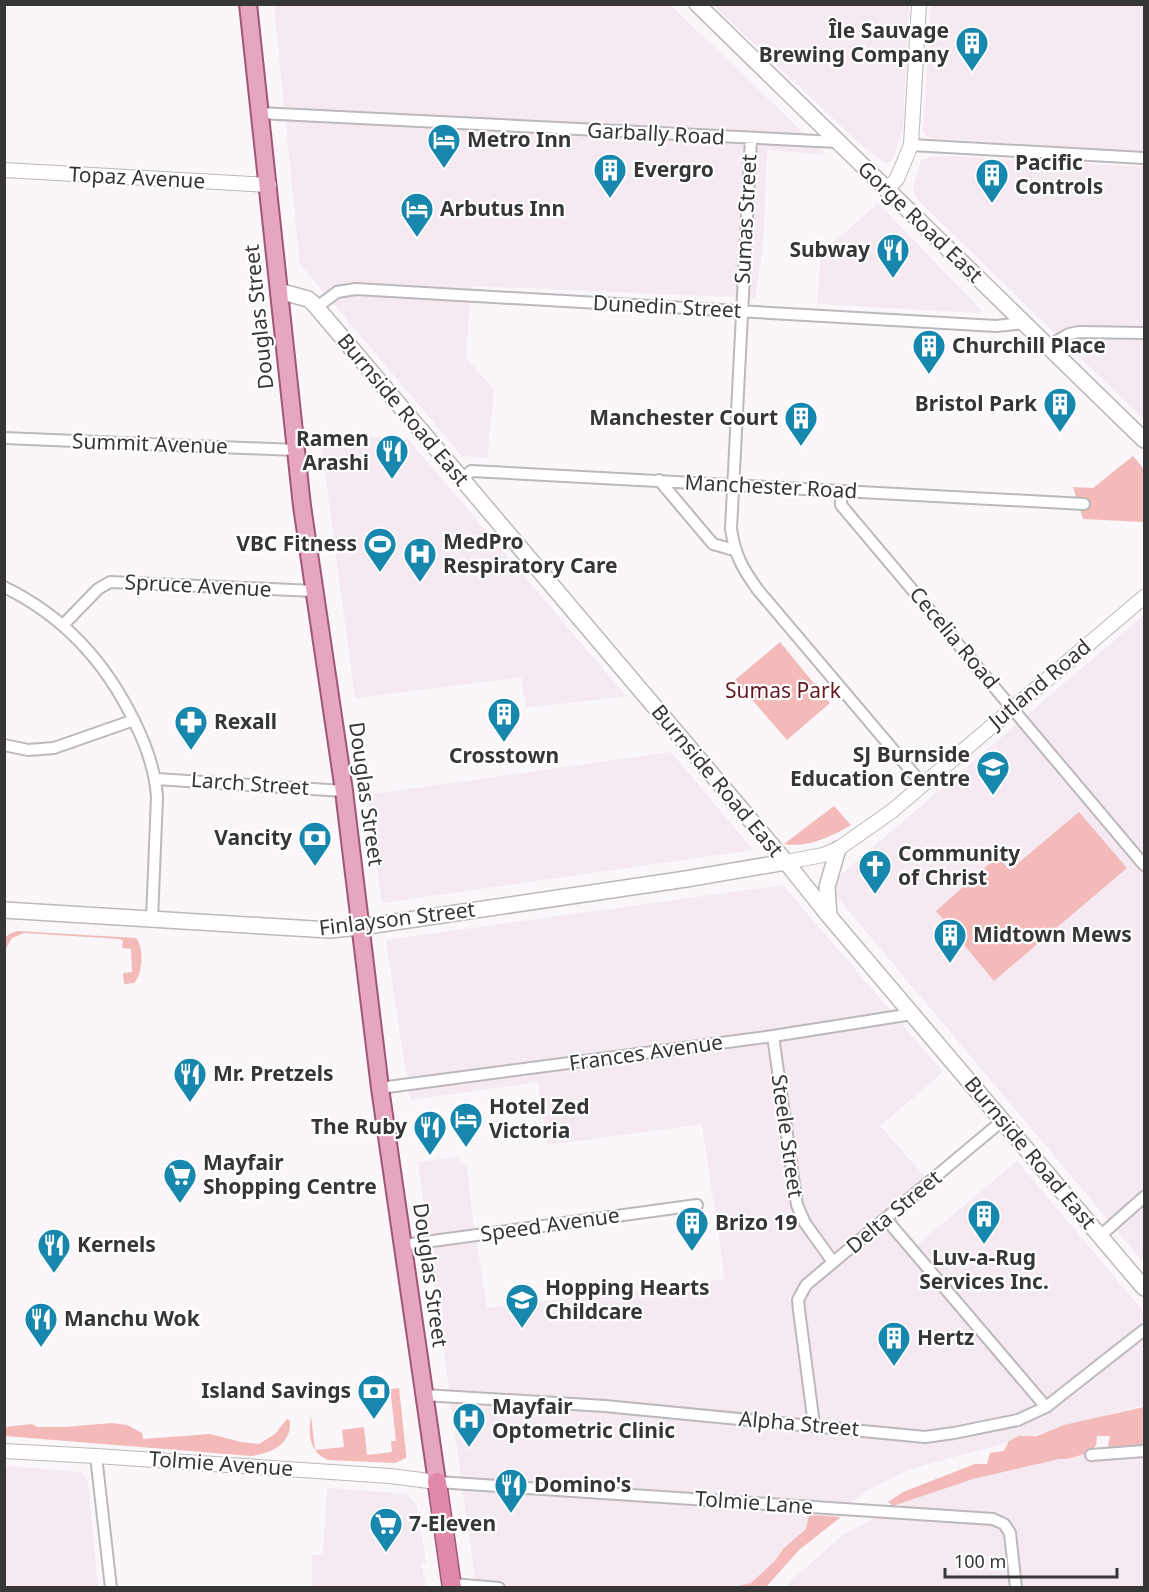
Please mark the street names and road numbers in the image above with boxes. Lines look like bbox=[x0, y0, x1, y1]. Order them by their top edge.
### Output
street label: Garbally Road bbox=[586, 115, 726, 151]
street label: Sumas Street bbox=[728, 153, 762, 285]
street label: Gorge Road East bbox=[852, 154, 990, 288]
street label: Topaz Avenue bbox=[68, 159, 206, 195]
street label: Douglas Street bbox=[236, 243, 280, 391]
street label: Dunedin Street bbox=[592, 288, 742, 324]
street label: Burnside Road East bbox=[332, 327, 476, 492]
street label: Summit Avenue bbox=[72, 426, 228, 460]
street label: Manchester Road bbox=[684, 467, 858, 505]
street label: Spruce Avenue bbox=[124, 567, 272, 603]
street label: Cecelia Road bbox=[904, 580, 1006, 694]
street label: Jutland Road bbox=[981, 632, 1096, 736]
street label: Burnside Road East bbox=[646, 698, 790, 863]
street label: Douglas Street bbox=[343, 720, 391, 868]
street label: Larch Street bbox=[190, 765, 310, 801]
street label: Finlayson Street bbox=[317, 894, 477, 941]
street label: Frances Avenue bbox=[567, 1027, 725, 1077]
street label: Burnside Road East bbox=[959, 1070, 1103, 1235]
street label: Steele Street bbox=[765, 1072, 811, 1200]
street label: Delta Street bbox=[840, 1163, 947, 1259]
street label: Speed Avenue bbox=[478, 1200, 621, 1248]
street label: Douglas Street bbox=[407, 1201, 455, 1349]
street label: Alpha Street bbox=[738, 1404, 861, 1442]
street label: Tolmie Avenue bbox=[148, 1444, 294, 1482]
street label: Tolmie Lane bbox=[694, 1484, 814, 1520]

